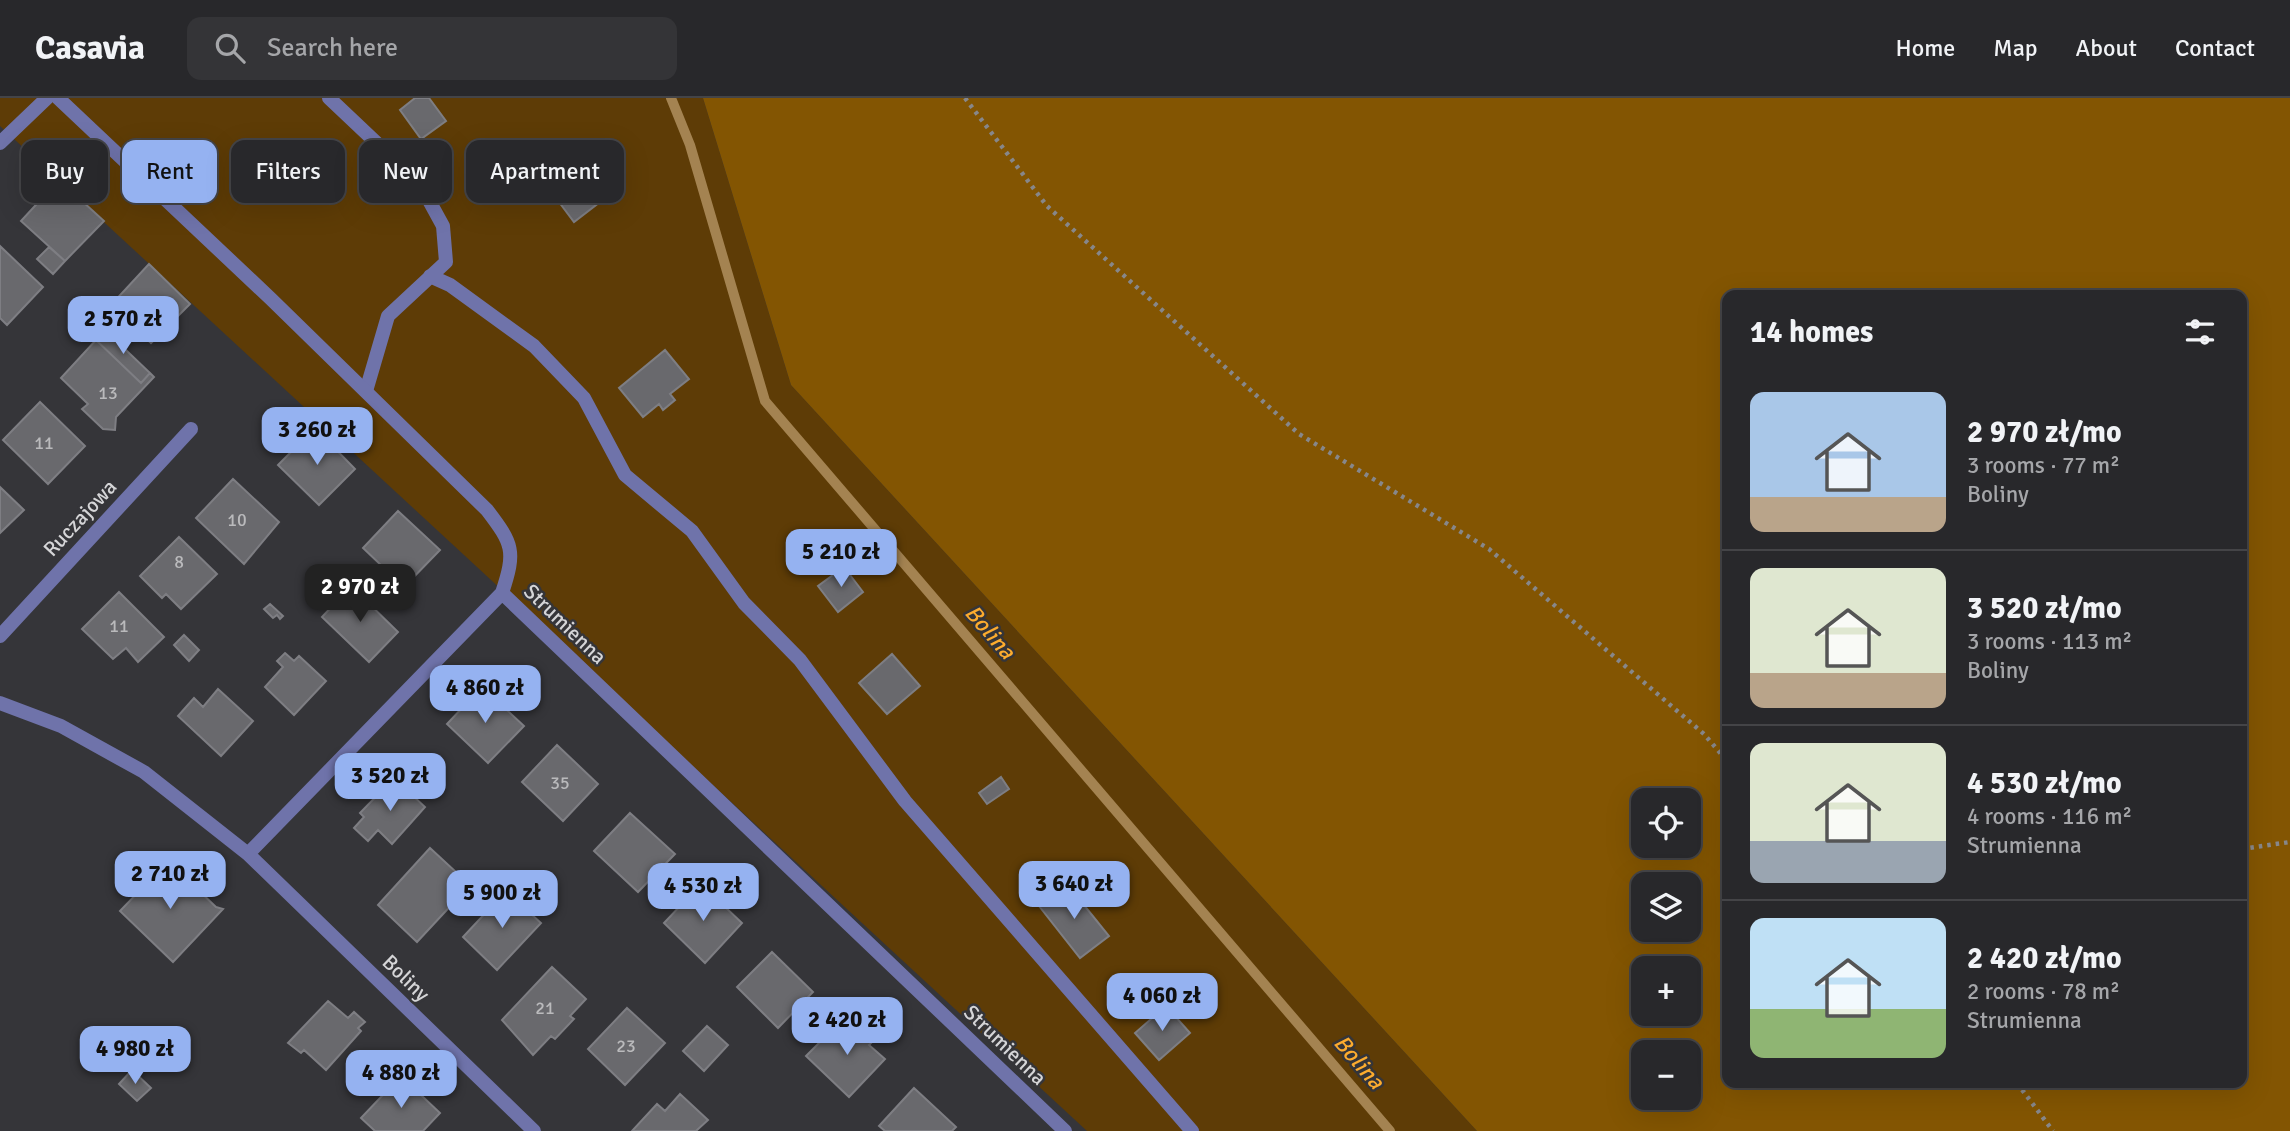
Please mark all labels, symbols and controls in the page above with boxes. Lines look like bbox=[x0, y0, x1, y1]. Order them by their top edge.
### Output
search box bbox=[187, 17, 677, 80]
text: Casavia bbox=[35, 28, 145, 69]
icon: search bbox=[211, 29, 249, 67]
text: Search here bbox=[267, 32, 398, 64]
text: Home bbox=[1895, 33, 1955, 63]
text: Map bbox=[1993, 33, 2038, 63]
text: About bbox=[2076, 33, 2137, 63]
text: Contact bbox=[2175, 33, 2255, 63]
chip: Buy bbox=[21, 140, 108, 203]
chip: Rent bbox=[122, 140, 217, 203]
chip: Filters bbox=[231, 140, 345, 203]
chip: New bbox=[359, 140, 452, 203]
chip: Apartment bbox=[466, 140, 624, 203]
pin: 2 570 zł bbox=[51, 296, 195, 356]
text: 2 570 zł bbox=[84, 304, 162, 333]
icon: filters bbox=[2181, 313, 2219, 351]
text: 14 homes bbox=[1750, 314, 1873, 351]
house number: 13 bbox=[98, 382, 118, 404]
pin: 3 260 zł bbox=[245, 408, 389, 467]
text: 2 970 zł/mo bbox=[1967, 414, 2122, 451]
text: 3 260 zł bbox=[278, 415, 356, 444]
icon: home bbox=[1806, 420, 1890, 504]
house number: 11 bbox=[34, 432, 54, 454]
text: 3 rooms · 77 m² bbox=[1967, 451, 2120, 480]
street label: Ruczajowa bbox=[38, 474, 122, 562]
text: Boliny bbox=[1967, 480, 2029, 509]
house number: 10 bbox=[227, 509, 247, 531]
pin: 5 210 zł bbox=[769, 530, 913, 589]
text: 5 210 zł bbox=[802, 537, 880, 566]
house number: 8 bbox=[174, 551, 184, 573]
pin: 2 970 zł bbox=[288, 564, 432, 624]
text: 2 970 zł bbox=[321, 572, 399, 601]
street label: Strumienna bbox=[518, 578, 612, 670]
text: 3 520 zł/mo bbox=[1967, 590, 2122, 627]
icon: home bbox=[1806, 596, 1890, 680]
water label: Bolina bbox=[958, 599, 1022, 666]
house number: 11 bbox=[109, 615, 129, 637]
text: 3 rooms · 113 m² bbox=[1967, 627, 2132, 656]
text: Boliny bbox=[1967, 656, 2029, 685]
pin: 4 860 zł bbox=[413, 666, 557, 725]
text: 4 860 zł bbox=[446, 673, 524, 702]
pin: 3 520 zł bbox=[318, 754, 462, 813]
text: 3 520 zł bbox=[351, 761, 429, 790]
text: 4 530 zł/mo bbox=[1967, 765, 2122, 802]
icon: home bbox=[1806, 771, 1890, 855]
house number: 35 bbox=[550, 772, 570, 794]
map controls bbox=[1631, 788, 1701, 1110]
button: locate bbox=[1631, 788, 1701, 858]
text: 4 rooms · 116 m² bbox=[1967, 802, 2132, 831]
text: Strumienna bbox=[1967, 831, 2082, 860]
pin: 2 710 zł bbox=[98, 852, 242, 911]
text: 2 710 zł bbox=[131, 859, 209, 888]
pin: 3 640 zł bbox=[1002, 862, 1146, 921]
pin: 4 530 zł bbox=[631, 864, 775, 923]
text: 3 640 zł bbox=[1035, 869, 1113, 898]
pin: 5 900 zł bbox=[430, 870, 574, 930]
text: 4 530 zł bbox=[664, 871, 742, 900]
button: layers bbox=[1631, 872, 1701, 942]
text: 5 900 zł bbox=[463, 878, 541, 907]
text: 2 420 zł/mo bbox=[1967, 940, 2122, 977]
icon: home bbox=[1806, 946, 1890, 1030]
street label: Boliny bbox=[377, 949, 435, 1007]
button: + bbox=[1631, 956, 1701, 1026]
pin: 4 060 zł bbox=[1090, 974, 1234, 1033]
text: 2 rooms · 78 m² bbox=[1967, 977, 2120, 1006]
text: 4 060 zł bbox=[1123, 981, 1201, 1010]
house number: 21 bbox=[535, 997, 555, 1019]
pin: 2 420 zł bbox=[775, 998, 919, 1057]
street label: Strumienna bbox=[958, 999, 1052, 1091]
text: 2 420 zł bbox=[808, 1005, 886, 1034]
text: Strumienna bbox=[1967, 1006, 2082, 1035]
pin: 4 980 zł bbox=[63, 1026, 207, 1086]
water label: Bolina bbox=[1327, 1029, 1391, 1096]
text: 4 980 zł bbox=[96, 1034, 174, 1063]
house number: 23 bbox=[616, 1035, 636, 1057]
button: − bbox=[1631, 1040, 1701, 1110]
pin: 4 880 zł bbox=[329, 1051, 473, 1110]
text: 4 880 zł bbox=[362, 1058, 440, 1087]

